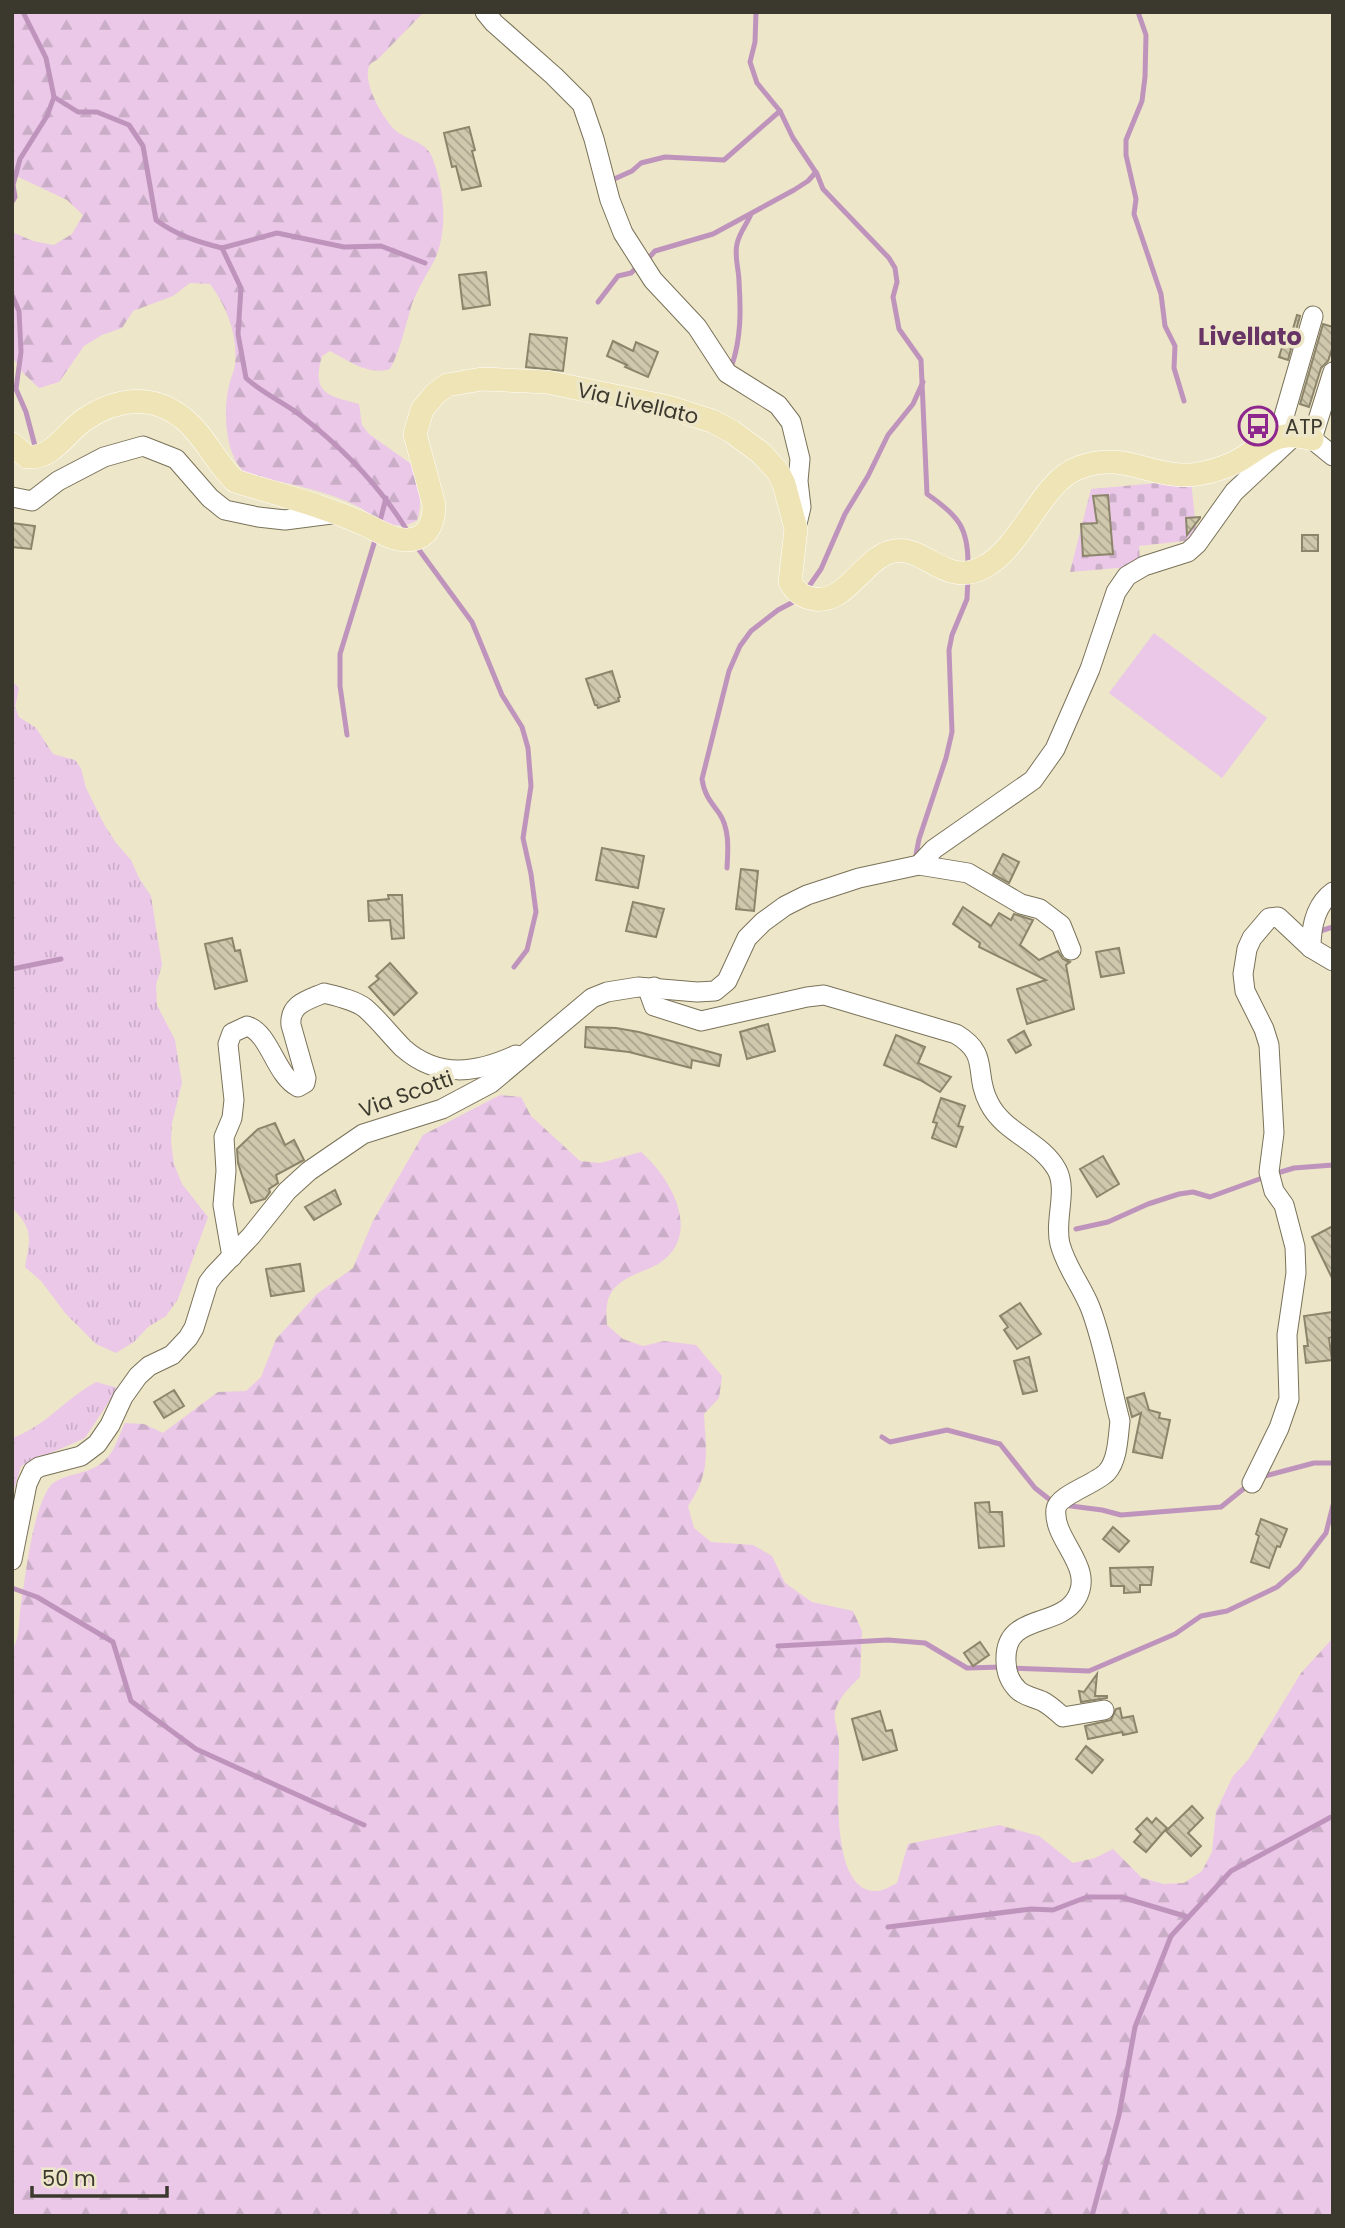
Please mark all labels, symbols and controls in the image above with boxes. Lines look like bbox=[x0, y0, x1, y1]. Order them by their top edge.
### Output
district label: Livellato bbox=[1198, 320, 1302, 353]
street label: Via Livellato bbox=[574, 375, 702, 431]
bus stop icon: ATP bbox=[1237, 405, 1279, 447]
place label: ATP bbox=[1285, 412, 1323, 441]
street label: Via Scotti bbox=[355, 1064, 457, 1124]
scale bar bbox=[32, 2154, 166, 2198]
text: 50 m bbox=[42, 2164, 96, 2193]

